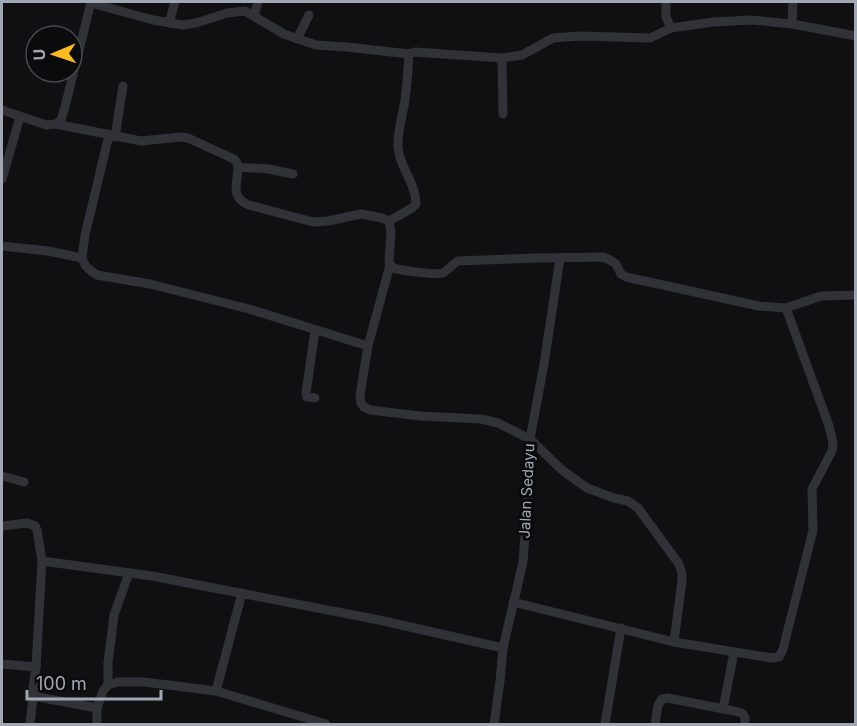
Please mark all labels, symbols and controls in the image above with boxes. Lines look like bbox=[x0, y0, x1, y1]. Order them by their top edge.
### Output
north arrow bbox=[24, 24, 84, 84]
text: U bbox=[29, 48, 49, 61]
street label: Jalan Sedayu bbox=[515, 443, 538, 539]
scale bar bbox=[27, 663, 160, 701]
text: 100 m bbox=[36, 673, 87, 694]

